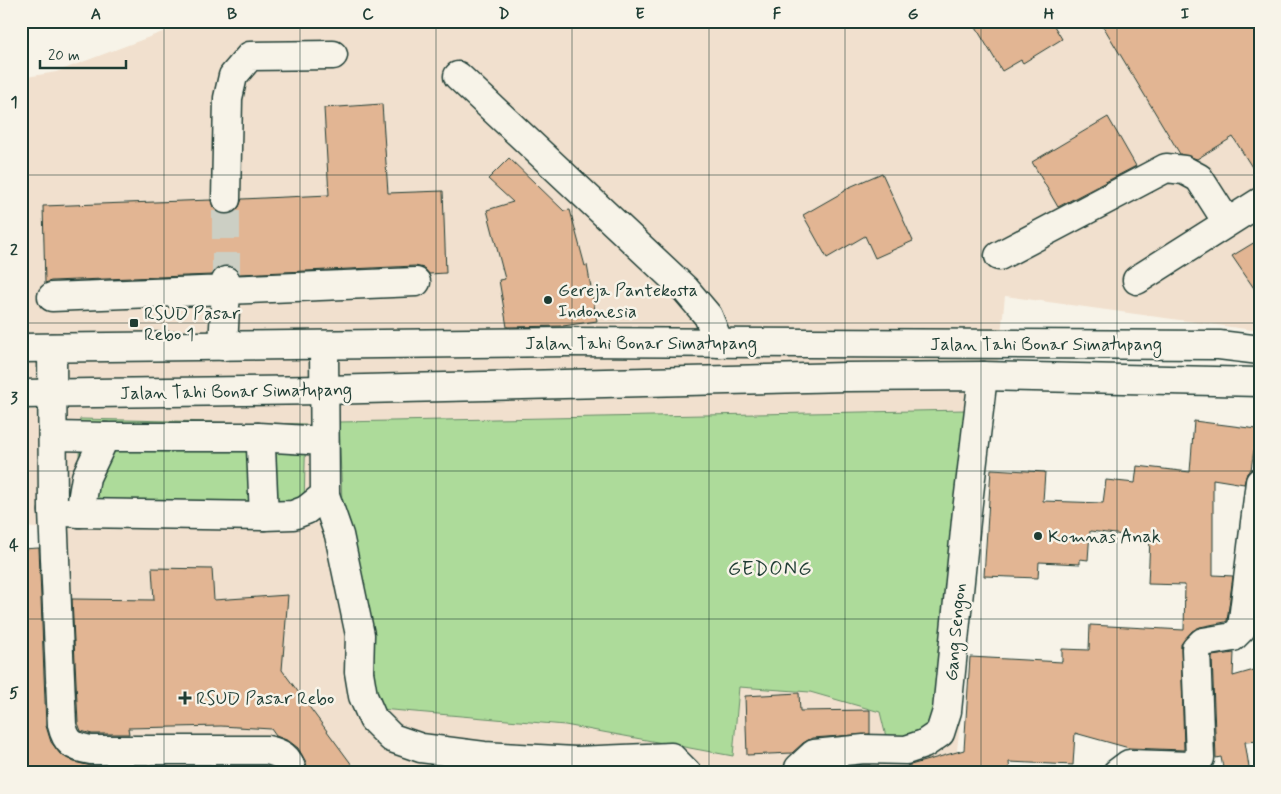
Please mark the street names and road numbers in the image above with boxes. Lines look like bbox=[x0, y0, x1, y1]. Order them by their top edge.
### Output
street label: Jalan Tahi Bonar Simatupang bbox=[525, 332, 757, 357]
street label: Jalan Tahi Bonar Simatupang bbox=[930, 333, 1162, 358]
street label: Jalan Tahi Bonar Simatupang bbox=[120, 378, 352, 407]
street label: Gang Sengon bbox=[940, 582, 973, 682]

